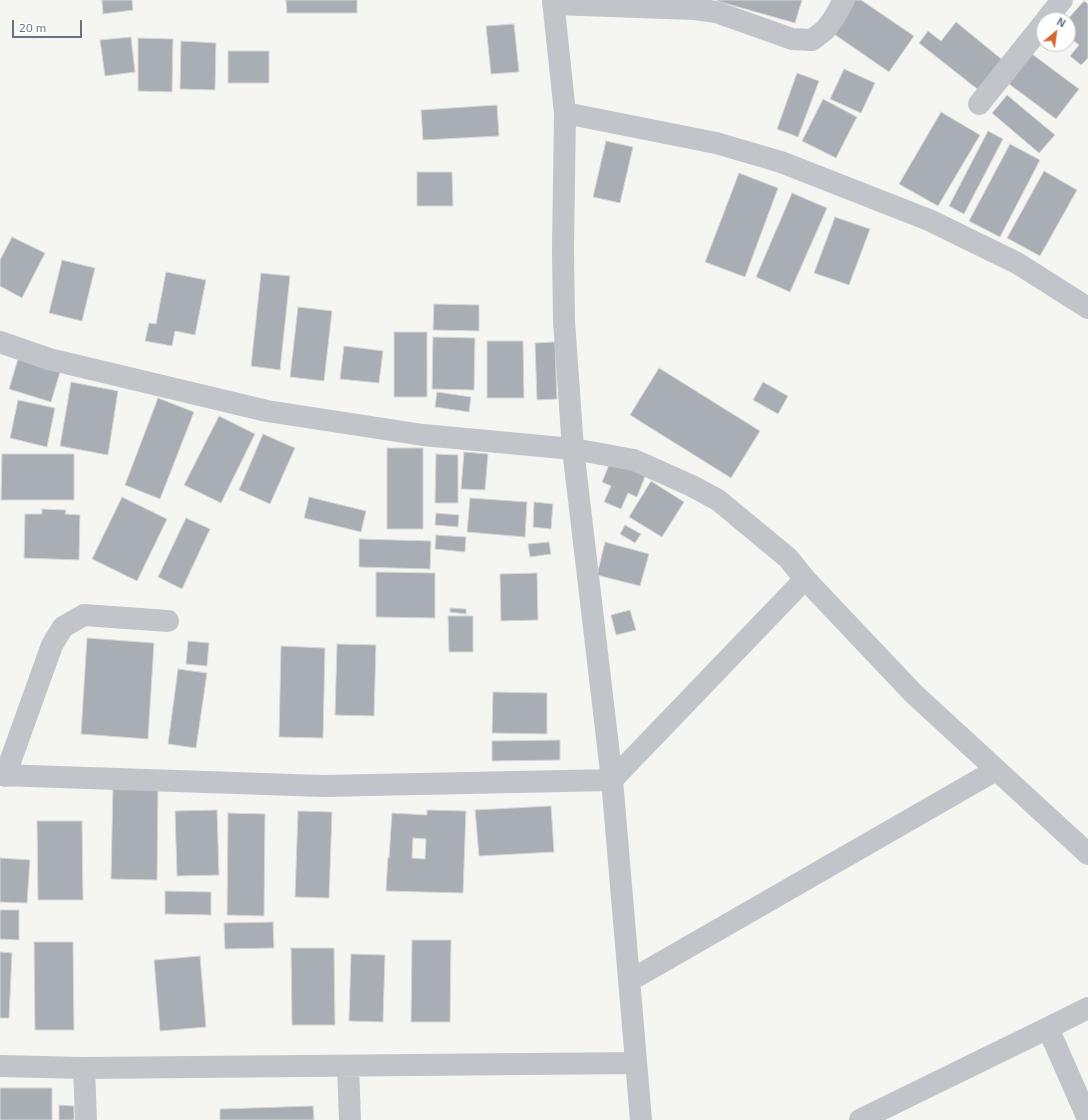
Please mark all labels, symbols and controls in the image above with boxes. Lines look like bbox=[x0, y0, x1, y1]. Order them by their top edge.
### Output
scale bar bbox=[14, 12, 84, 38]
north arrow bbox=[1036, 12, 1076, 52]
text: N bbox=[1055, 14, 1068, 30]
text: 20 m bbox=[19, 20, 46, 34]

